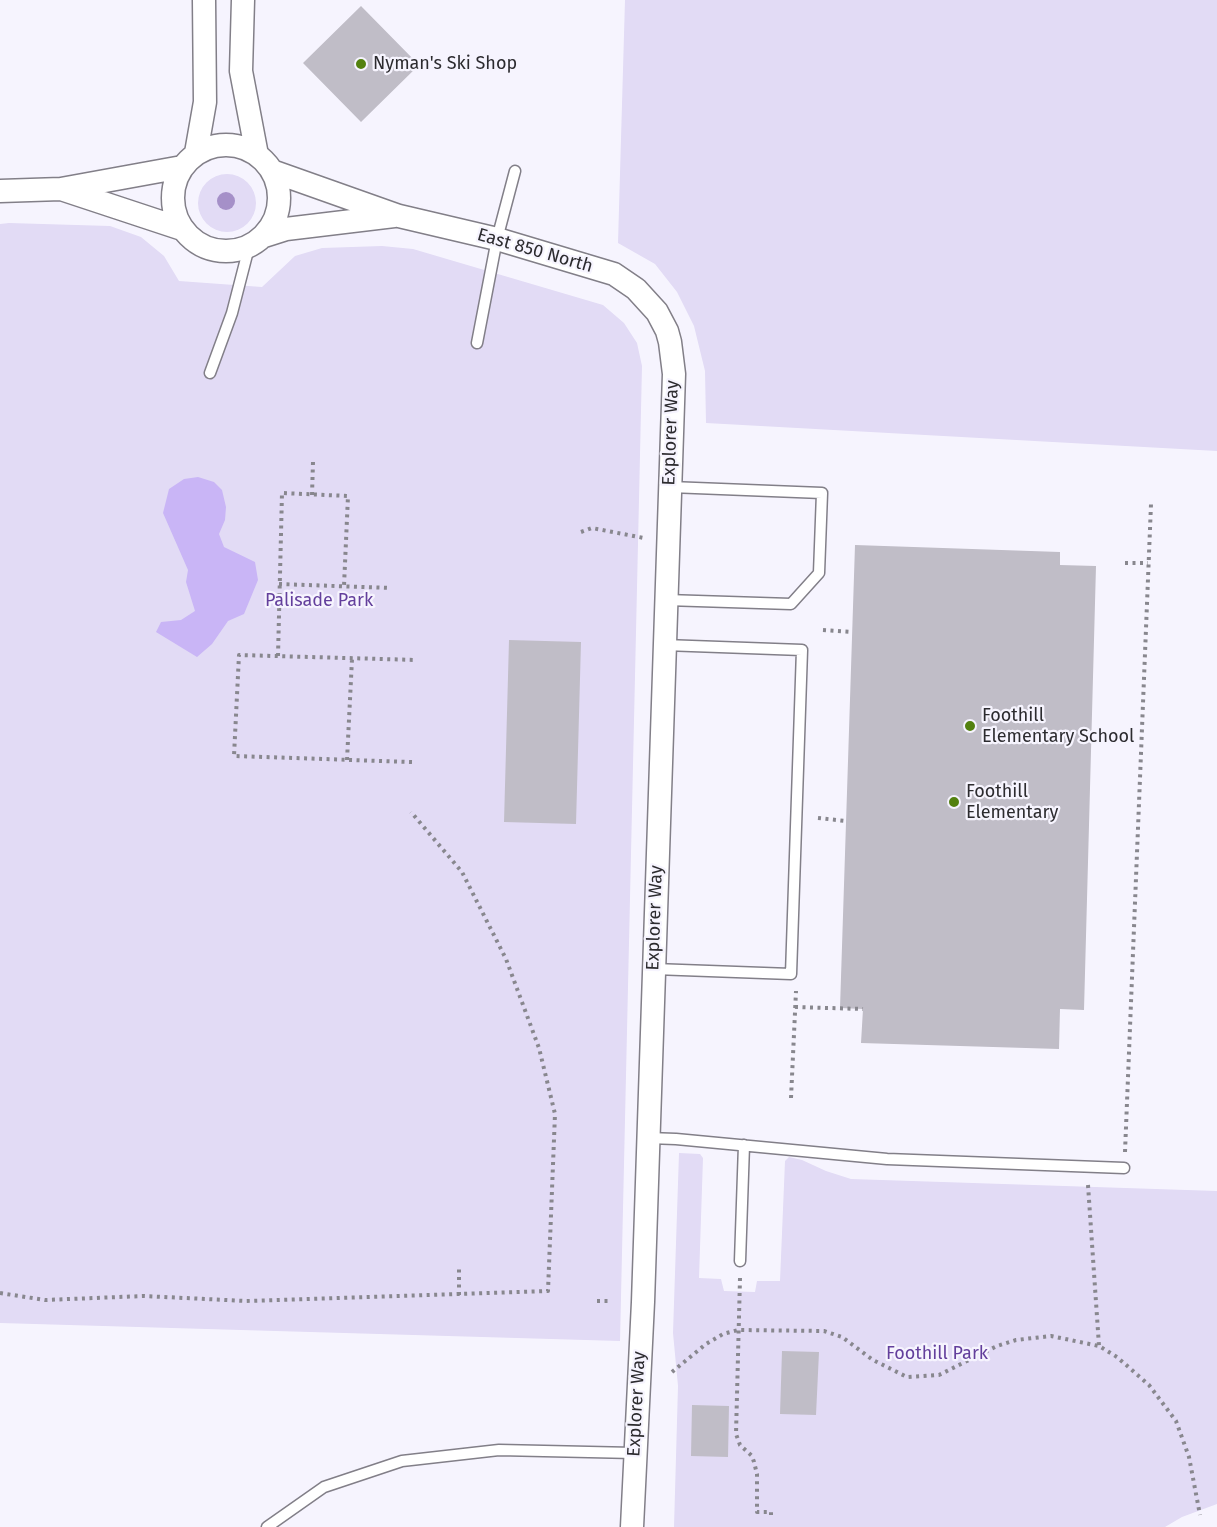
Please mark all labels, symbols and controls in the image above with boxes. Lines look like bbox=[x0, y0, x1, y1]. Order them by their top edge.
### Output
place label: Nyman's Ski Shop bbox=[373, 53, 517, 75]
marker: Nyman's Ski Shop bbox=[354, 57, 368, 71]
street label: East 850 North bbox=[475, 224, 595, 278]
street label: Explorer Way bbox=[658, 380, 684, 486]
park label: Palisade Park bbox=[265, 590, 373, 612]
place label: Foothill Elementary School bbox=[982, 705, 1134, 748]
marker: Foothill Elementary School bbox=[963, 719, 977, 733]
place label: Foothill Elementary bbox=[966, 781, 1058, 824]
marker: Foothill Elementary bbox=[947, 795, 961, 809]
street label: Explorer Way bbox=[642, 865, 668, 971]
park label: Foothill Park bbox=[886, 1343, 988, 1365]
street label: Explorer Way bbox=[623, 1351, 651, 1457]

